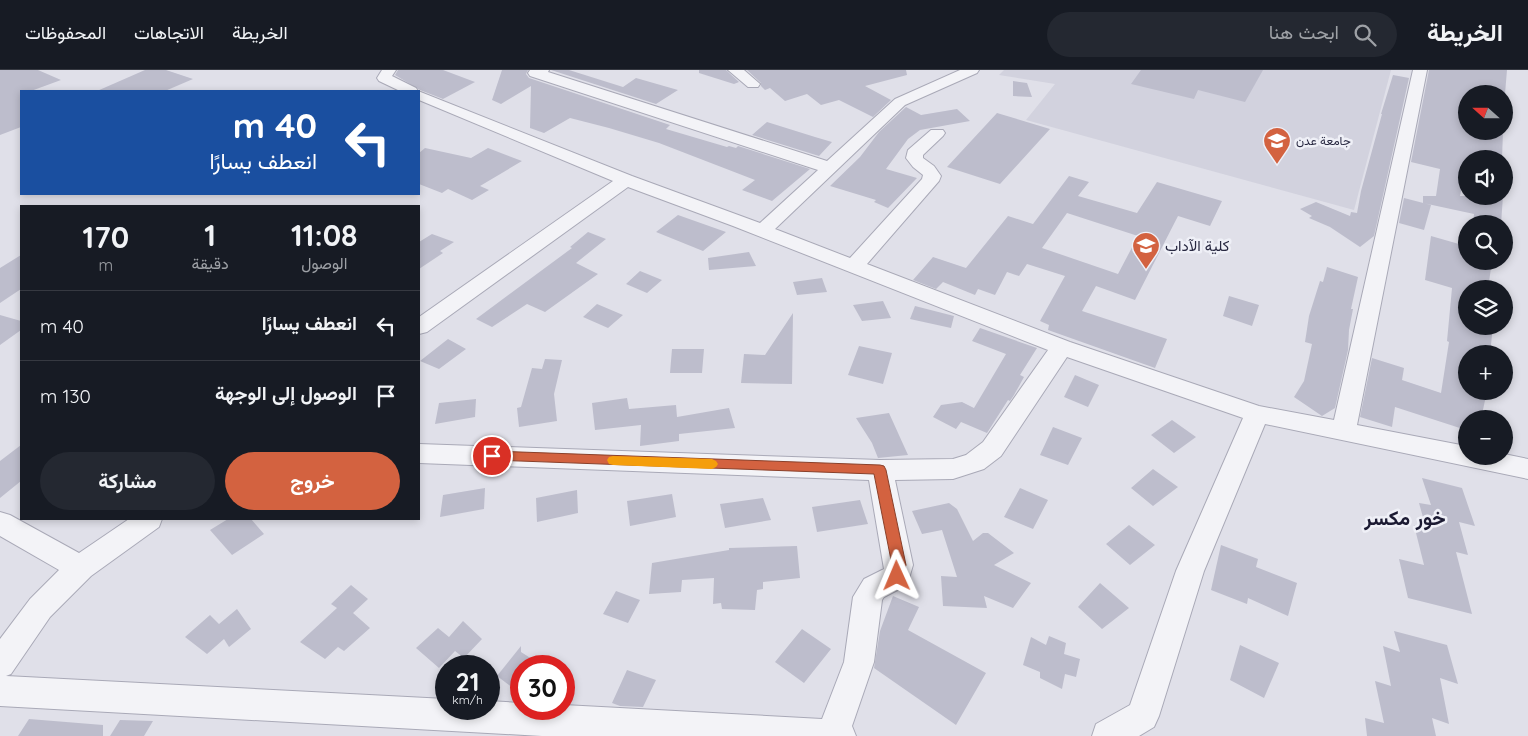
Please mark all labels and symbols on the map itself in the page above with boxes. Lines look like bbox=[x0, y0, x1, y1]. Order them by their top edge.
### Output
north arrow bbox=[1458, 85, 1512, 140]
school or university icon: جامعة عدن bbox=[1262, 126, 1292, 165]
place label: جامعة عدن bbox=[1296, 133, 1351, 148]
school or university icon: كلية الآداب bbox=[1131, 231, 1161, 270]
place label: كلية الآداب bbox=[1165, 236, 1230, 255]
pin bbox=[471, 435, 513, 477]
district label: خور مكسر bbox=[1363, 505, 1446, 531]
position arrow bbox=[870, 549, 922, 601]
speed limit sign: 30 bbox=[510, 655, 575, 720]

